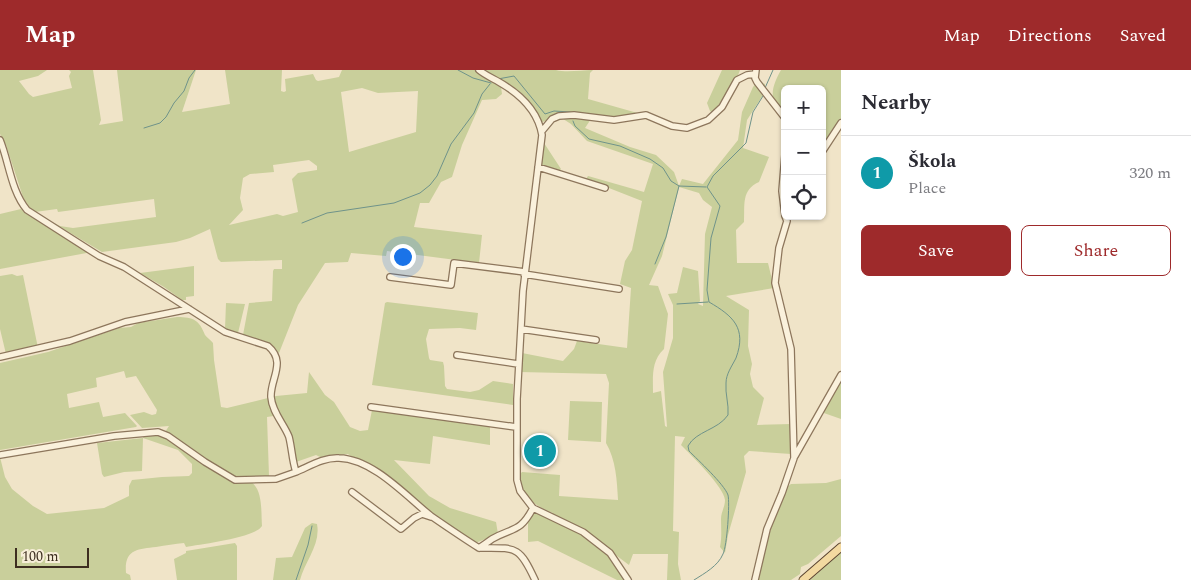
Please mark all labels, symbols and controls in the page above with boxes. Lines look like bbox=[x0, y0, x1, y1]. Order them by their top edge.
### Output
text: Map bbox=[25, 17, 75, 53]
text: Map bbox=[944, 22, 980, 49]
text: Directions bbox=[1008, 22, 1092, 49]
text: Saved bbox=[1120, 22, 1166, 49]
map controls bbox=[781, 85, 826, 220]
button: + bbox=[781, 85, 826, 130]
text: Nearby bbox=[861, 87, 931, 119]
button: − bbox=[781, 130, 826, 175]
text: Škola bbox=[908, 147, 956, 176]
text: 1 bbox=[873, 161, 881, 185]
text: 320 m bbox=[1129, 161, 1171, 185]
button: locate bbox=[781, 175, 826, 220]
text: Place bbox=[908, 176, 946, 200]
button: Save bbox=[861, 225, 1011, 276]
button: Share bbox=[1021, 225, 1171, 276]
your location bbox=[390, 244, 416, 270]
pin: 1 bbox=[524, 432, 556, 470]
scale bar bbox=[15, 545, 89, 568]
text: 100 m bbox=[22, 546, 59, 567]

